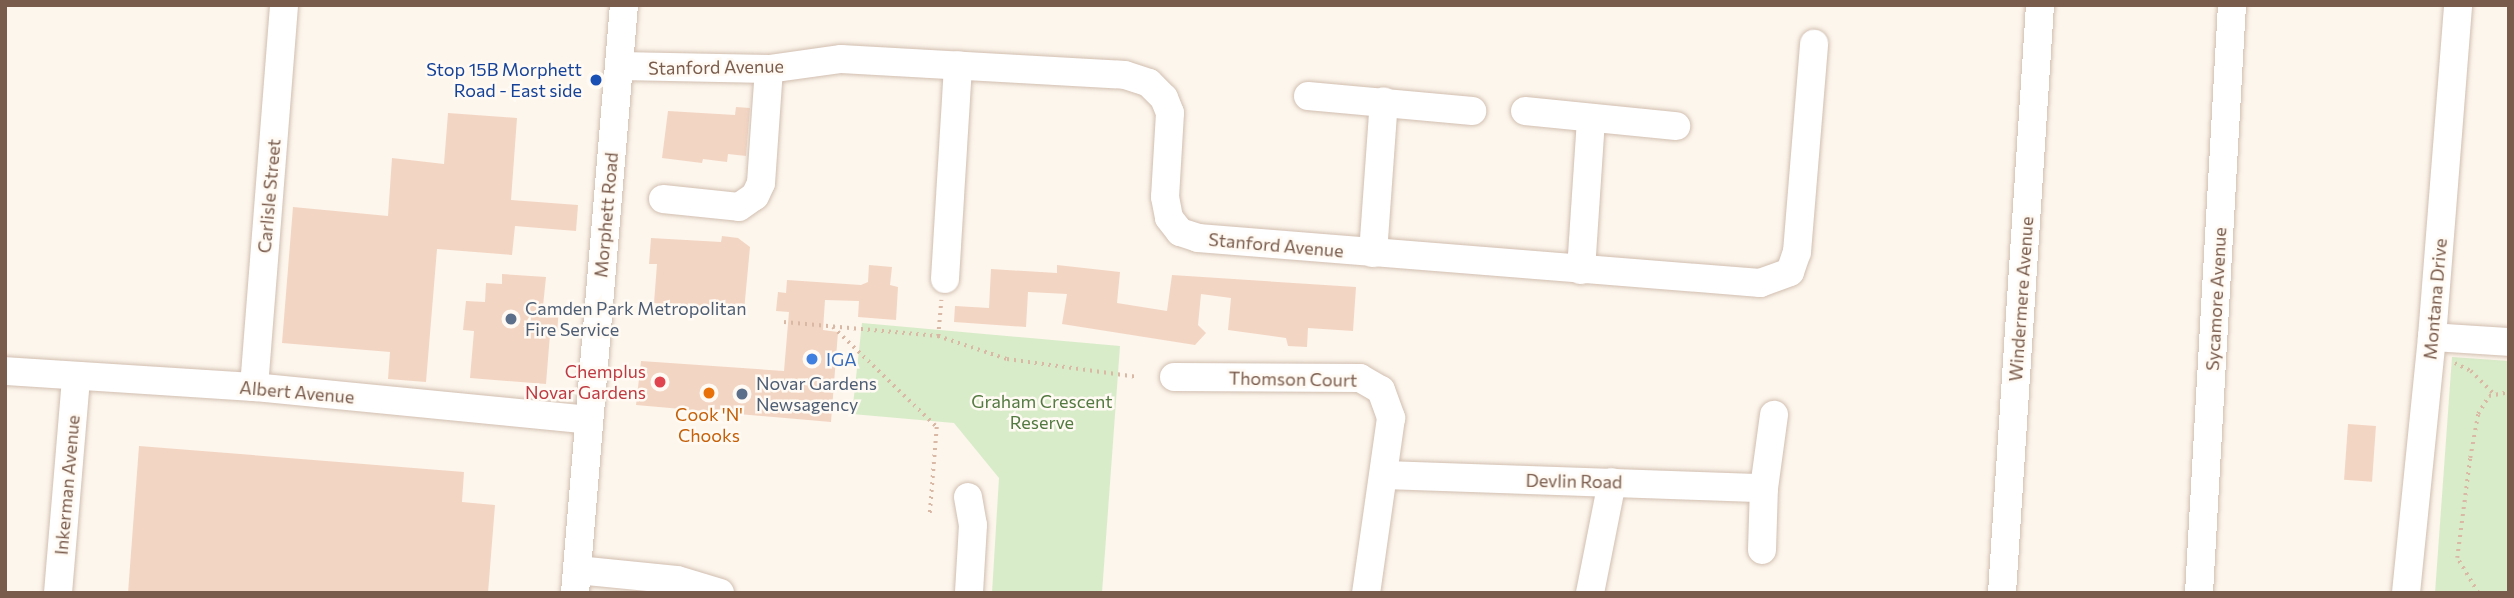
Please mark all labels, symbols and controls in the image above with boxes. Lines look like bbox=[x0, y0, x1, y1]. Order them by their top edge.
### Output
street label: Stanford Avenue bbox=[648, 55, 784, 79]
place label: Stop 15B Morphett Road - East side bbox=[426, 59, 582, 102]
marker: Stop 15B Morphett Road - East side bbox=[588, 72, 604, 88]
street label: Carlisle Street bbox=[253, 138, 285, 254]
street label: Morphett Road bbox=[590, 151, 622, 279]
street label: Windermere Avenue bbox=[2004, 216, 2038, 382]
street label: Sycamore Avenue bbox=[2201, 227, 2231, 371]
street label: Stanford Avenue bbox=[1207, 228, 1345, 262]
street label: Montana Drive bbox=[2419, 237, 2451, 361]
place label: Camden Park Metropolitan Fire Service bbox=[525, 298, 746, 340]
marker: Camden Park Metropolitan Fire Service bbox=[503, 311, 519, 327]
place label: IGA bbox=[826, 348, 857, 370]
marker: IGA bbox=[804, 351, 820, 367]
place label: Chemplus Novar Gardens bbox=[525, 361, 646, 404]
street label: Thomson Court bbox=[1228, 367, 1358, 391]
place label: Novar Gardens Newsagency bbox=[756, 373, 877, 416]
marker: Chemplus Novar Gardens bbox=[652, 374, 668, 390]
street label: Albert Avenue bbox=[239, 376, 355, 408]
marker: Cook 'N' Chooks bbox=[701, 385, 717, 401]
marker: Novar Gardens Newsagency bbox=[734, 386, 750, 402]
park label: Graham Crescent Reserve bbox=[971, 391, 1113, 434]
place label: Cook 'N' Chooks bbox=[675, 404, 743, 446]
street label: Inkerman Avenue bbox=[50, 414, 84, 556]
street label: Devlin Road bbox=[1525, 469, 1623, 493]

